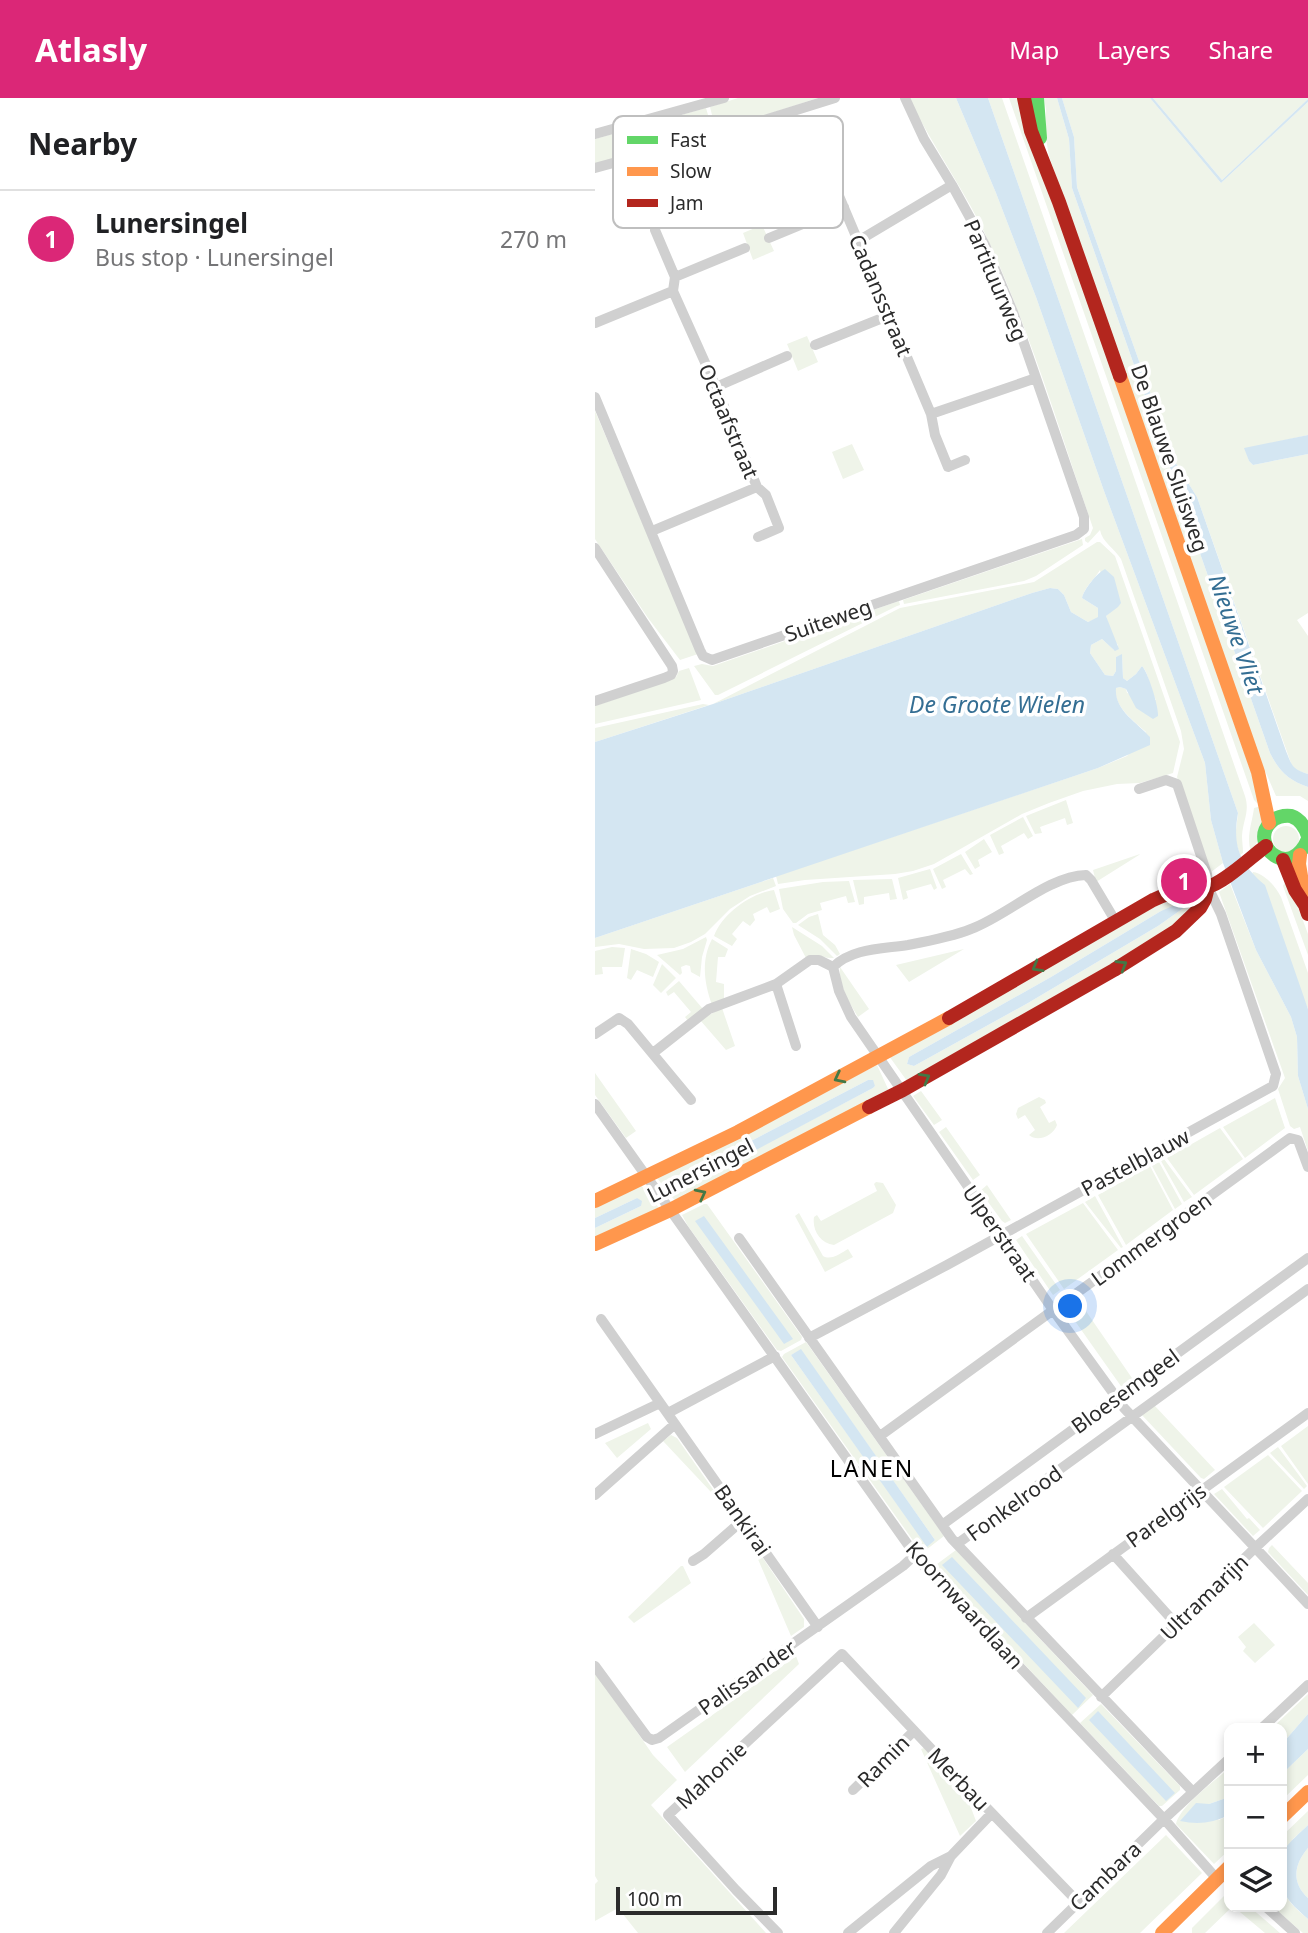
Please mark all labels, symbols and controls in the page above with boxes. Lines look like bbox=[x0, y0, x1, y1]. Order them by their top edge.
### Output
text: Atlasly bbox=[35, 27, 147, 72]
text: Map bbox=[1009, 33, 1059, 66]
text: Layers bbox=[1097, 33, 1171, 66]
text: Share bbox=[1209, 33, 1273, 66]
legend bbox=[613, 116, 843, 228]
text: Nearby bbox=[28, 123, 137, 164]
text: Fast bbox=[670, 127, 707, 153]
text: Slow bbox=[670, 158, 711, 184]
text: Jam bbox=[668, 190, 704, 216]
text: Lunersingel bbox=[95, 205, 248, 241]
street label: Partituurweg bbox=[958, 215, 1034, 345]
text: 1 bbox=[44, 223, 58, 255]
text: 270 m bbox=[500, 223, 567, 255]
street label: Cadansstraat bbox=[843, 230, 919, 361]
text: Bus stop · Lunersingel bbox=[95, 241, 334, 273]
street label: Octaafstraat bbox=[692, 359, 766, 483]
street label: De Blauwe Sluisweg bbox=[1125, 360, 1215, 556]
water label: Nieuwe Vliet bbox=[1202, 570, 1273, 699]
street label: Suiteweg bbox=[781, 592, 875, 648]
water label: De Groote Wielen bbox=[909, 688, 1085, 720]
pin: 1 bbox=[1161, 855, 1207, 907]
one-way arrow bbox=[1032, 959, 1044, 972]
one-way arrow bbox=[1115, 961, 1128, 974]
one-way arrow bbox=[834, 1070, 846, 1084]
one-way arrow bbox=[917, 1073, 930, 1086]
street label: Pastelblauw bbox=[1076, 1121, 1195, 1202]
street label: Lunersingel bbox=[642, 1131, 758, 1209]
street label: Ulperstraat bbox=[957, 1179, 1044, 1287]
street label: Lommergroen bbox=[1085, 1186, 1217, 1292]
one-way arrow bbox=[694, 1189, 706, 1202]
your location bbox=[1053, 1289, 1087, 1323]
street label: Bloesemgeel bbox=[1065, 1342, 1185, 1440]
district label: LANEN bbox=[830, 1452, 914, 1484]
street label: Fonkelrood bbox=[961, 1459, 1067, 1547]
street label: Parelgrijs bbox=[1120, 1476, 1212, 1554]
street label: Bankirai bbox=[708, 1479, 778, 1561]
street label: Koornwaardlaan bbox=[900, 1535, 1030, 1675]
street label: Ultramarijn bbox=[1154, 1548, 1254, 1646]
street label: Palissander bbox=[692, 1633, 802, 1721]
map controls bbox=[1224, 1723, 1287, 1912]
button: + bbox=[1224, 1723, 1287, 1786]
street label: Ramin bbox=[851, 1729, 915, 1793]
street label: Mahonie bbox=[670, 1735, 752, 1815]
street label: Merbau bbox=[922, 1741, 996, 1817]
button: − bbox=[1224, 1786, 1287, 1849]
street label: Cambara bbox=[1063, 1835, 1147, 1917]
button: layers bbox=[1224, 1849, 1287, 1912]
scale bar bbox=[616, 1884, 777, 1916]
text: 100 m bbox=[627, 1886, 682, 1912]

